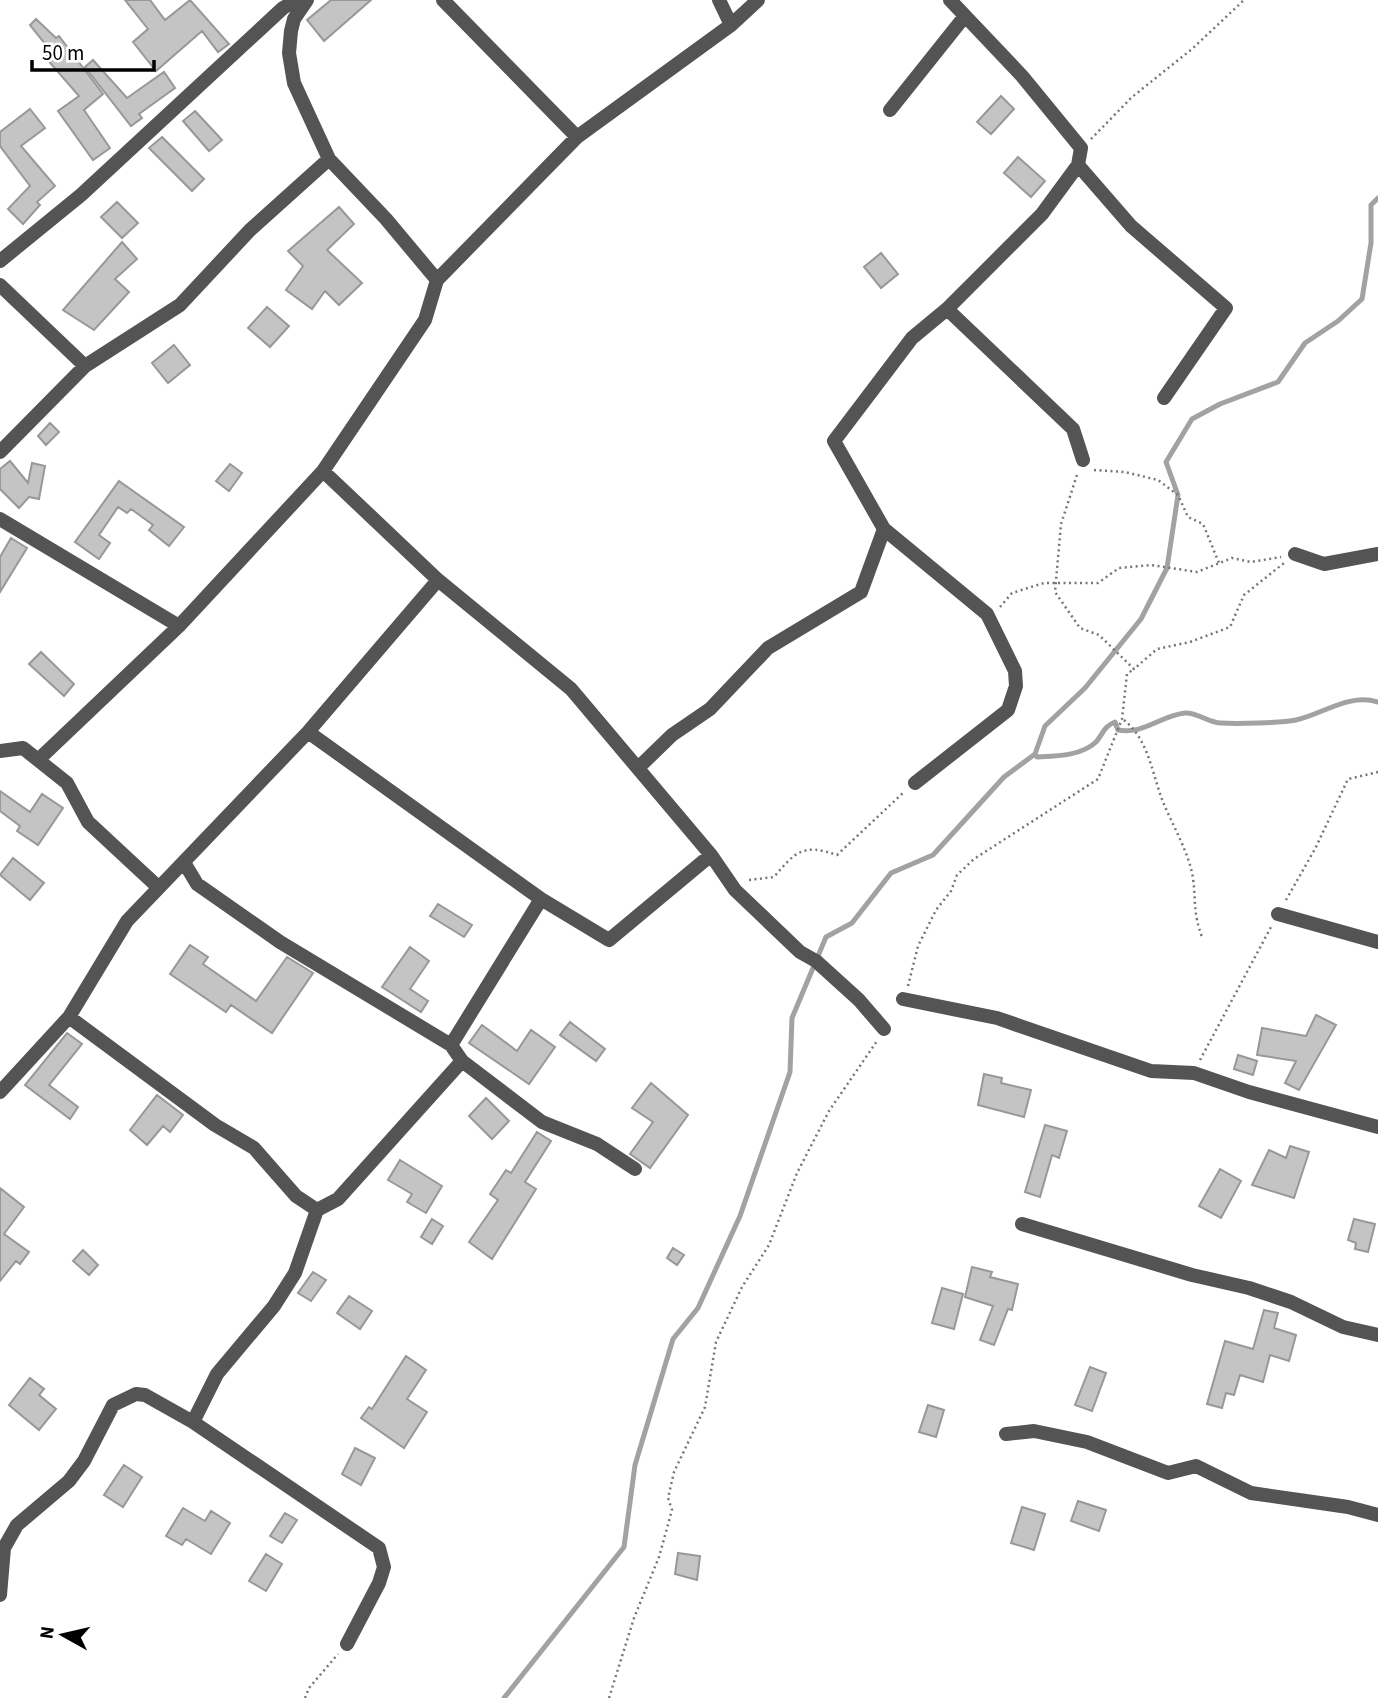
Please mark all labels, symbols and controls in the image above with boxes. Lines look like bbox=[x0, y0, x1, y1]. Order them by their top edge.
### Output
scale bar bbox=[32, 28, 154, 72]
text: 50 m bbox=[42, 38, 84, 68]
north arrow bbox=[28, 1600, 98, 1670]
text: N bbox=[33, 1625, 62, 1641]

